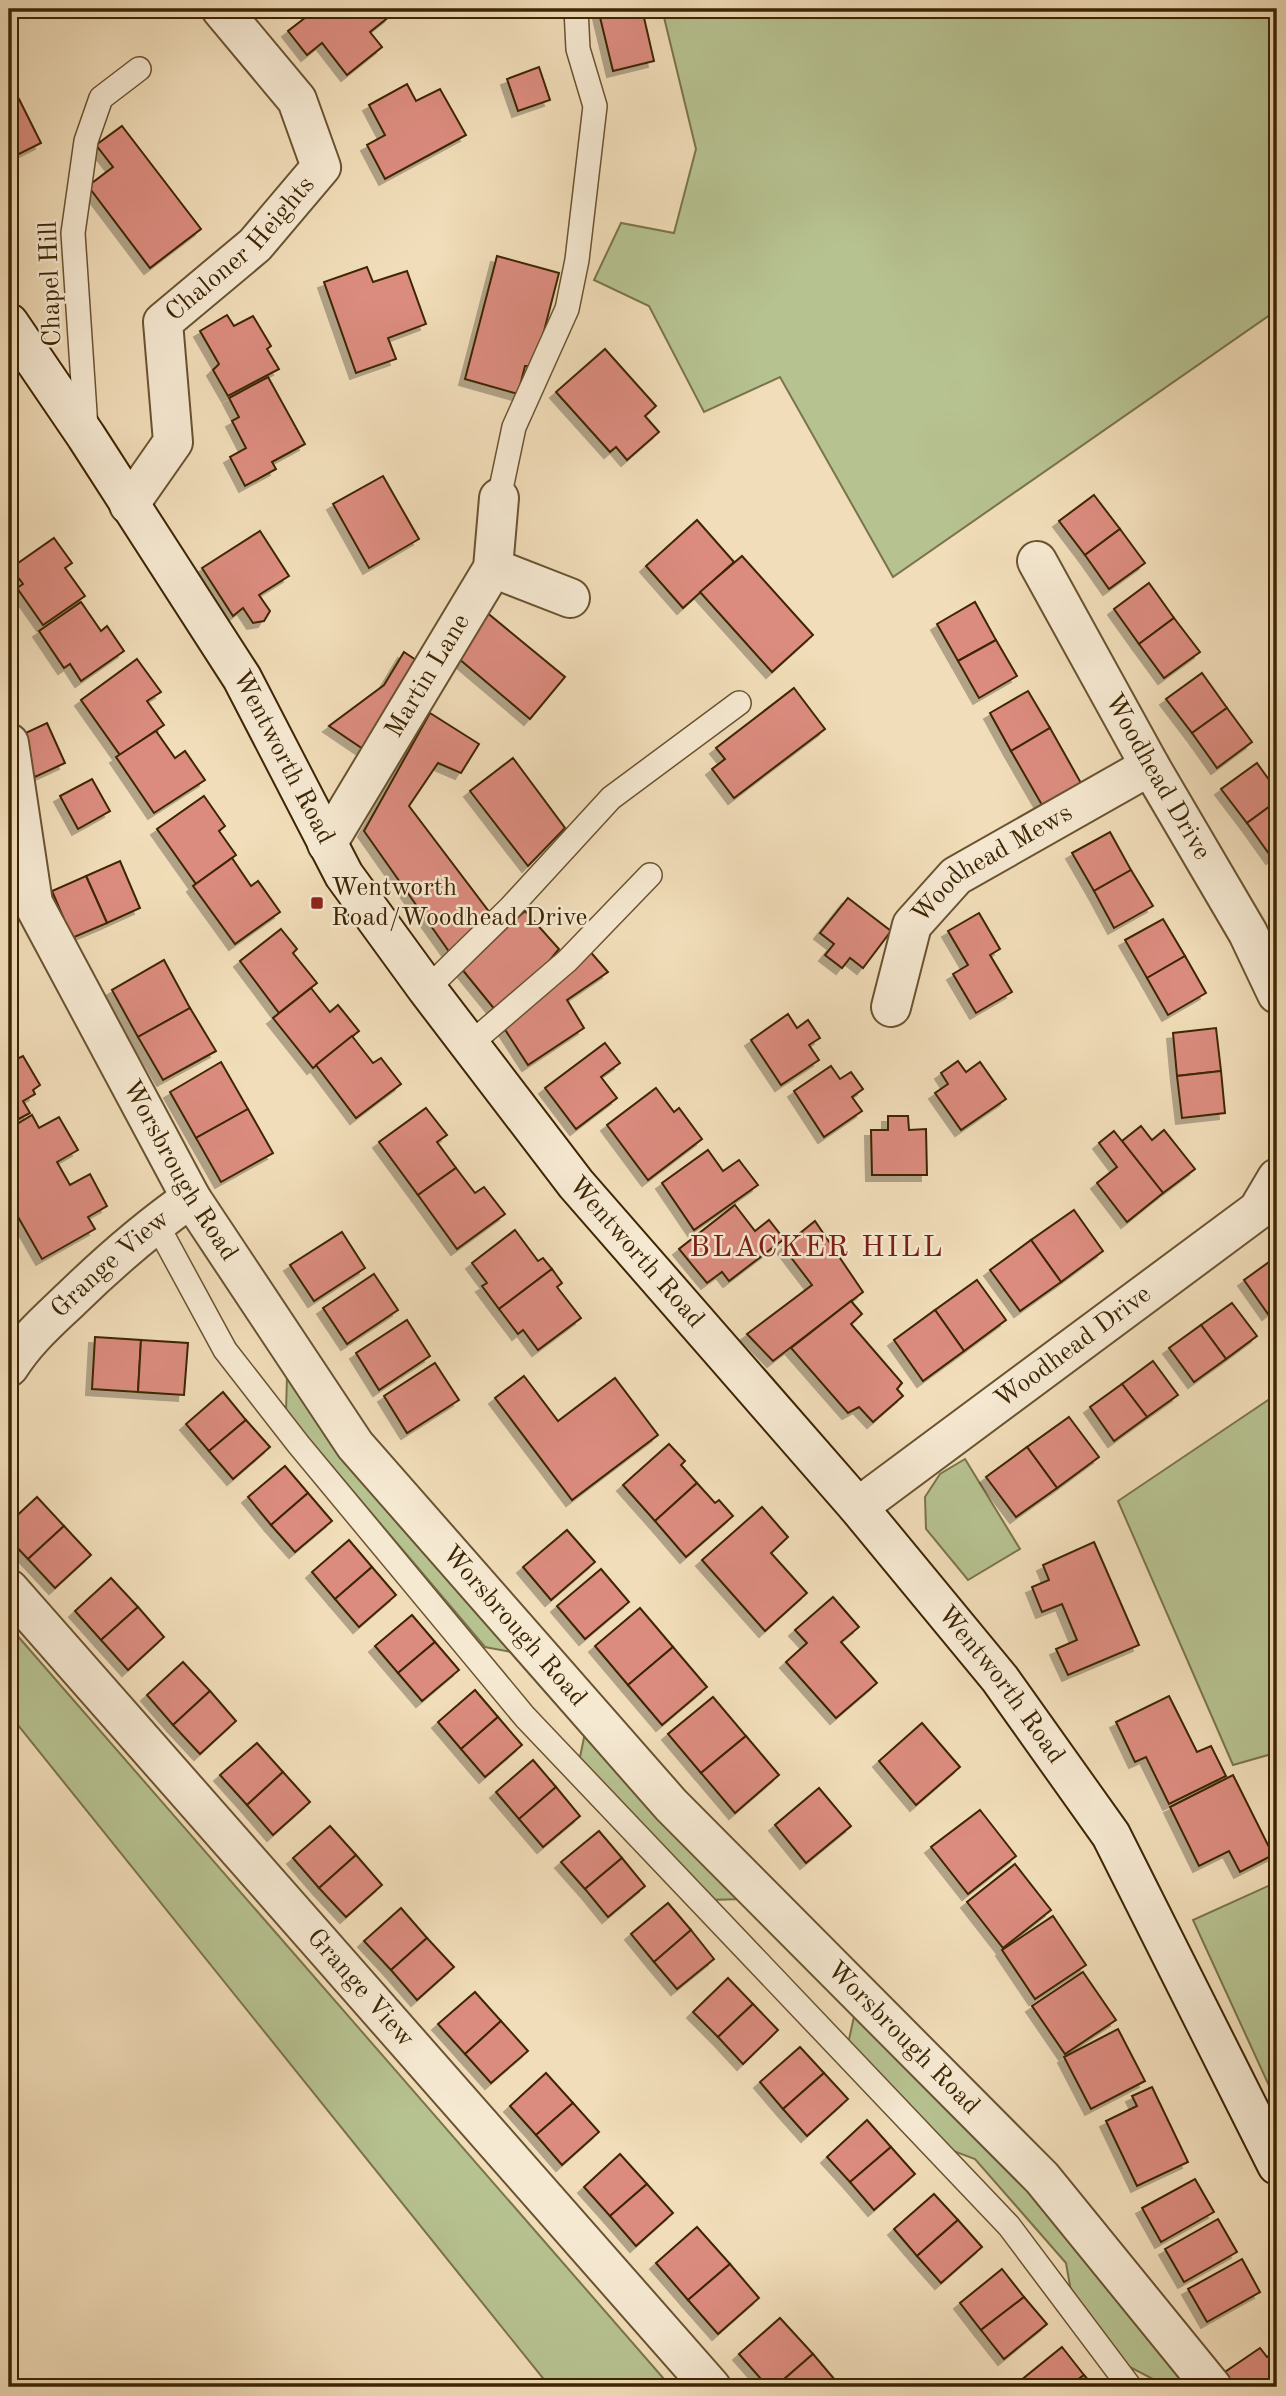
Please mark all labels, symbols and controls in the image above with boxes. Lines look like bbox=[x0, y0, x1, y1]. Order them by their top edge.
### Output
street label: Chaloner Heights bbox=[161, 172, 320, 327]
street label: Chapel Hill bbox=[36, 221, 66, 347]
street label: Martin Lane bbox=[381, 610, 475, 742]
street label: Wentworth Road bbox=[228, 666, 339, 848]
street label: Woodhead Drive bbox=[1100, 689, 1215, 864]
street label: Woodhead Mews bbox=[907, 800, 1077, 928]
place label: Wentworth Road/Woodhead Drive bbox=[331, 875, 588, 931]
marker: Wentworth Road/Woodhead Drive bbox=[309, 895, 325, 911]
street label: Worsbrough Road bbox=[117, 1076, 242, 1266]
street label: Wentworth Road bbox=[563, 1172, 709, 1333]
street label: Grange View bbox=[47, 1206, 174, 1323]
district label: BLACKER HILL bbox=[689, 1233, 945, 1263]
street label: Woodhead Drive bbox=[990, 1281, 1156, 1413]
street label: Worsbrough Road bbox=[437, 1541, 591, 1712]
street label: Wentworth Road bbox=[932, 1601, 1069, 1769]
street label: Grange View bbox=[302, 1924, 419, 2052]
street label: Worsbrough Road bbox=[822, 1957, 984, 2120]

